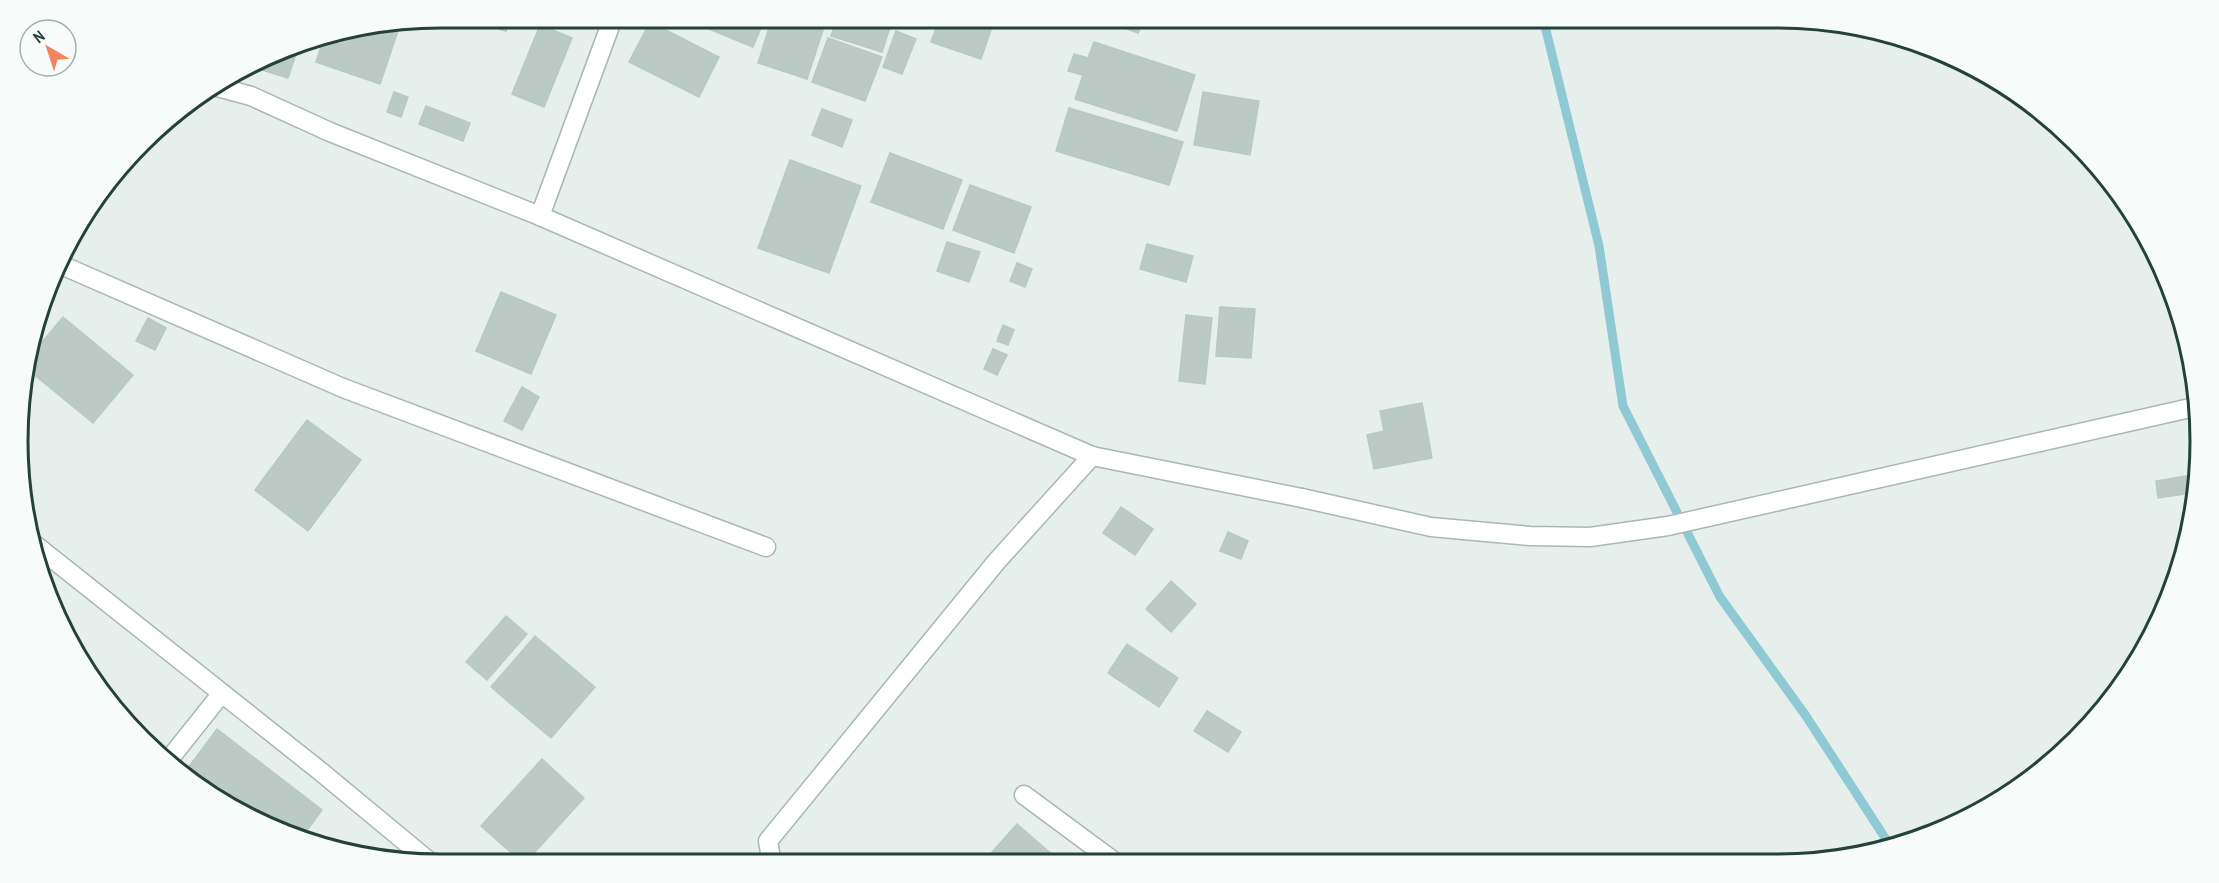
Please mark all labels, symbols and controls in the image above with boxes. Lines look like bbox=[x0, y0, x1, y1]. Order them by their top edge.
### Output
north arrow bbox=[18, 18, 78, 78]
text: N bbox=[28, 25, 49, 48]

